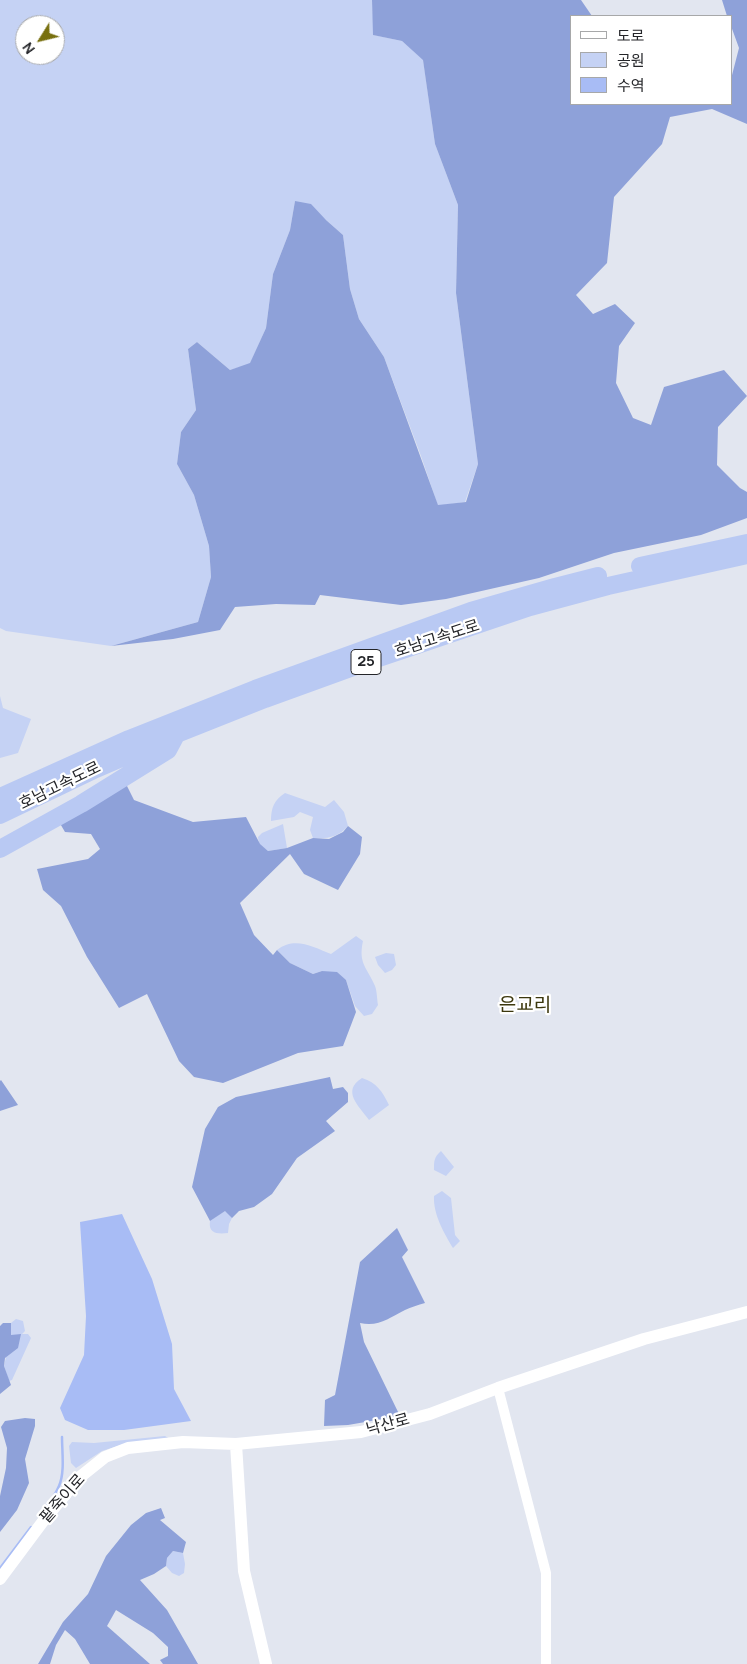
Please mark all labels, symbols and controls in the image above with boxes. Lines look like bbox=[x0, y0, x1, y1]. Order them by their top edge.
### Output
north arrow bbox=[15, 15, 65, 65]
legend bbox=[570, 15, 732, 105]
text: 도로 bbox=[617, 25, 645, 46]
text: N bbox=[18, 39, 39, 58]
text: 공원 bbox=[617, 50, 645, 71]
text: 수역 bbox=[617, 75, 645, 96]
street label: 호남고속도로 bbox=[392, 616, 482, 662]
road number: 25 bbox=[351, 650, 381, 674]
street label: 호남고속도로 bbox=[16, 758, 104, 814]
district label: 은교리 bbox=[499, 995, 551, 1017]
street label: 낙산로 bbox=[364, 1410, 412, 1440]
street label: 팥죽이로 bbox=[36, 1470, 90, 1528]

